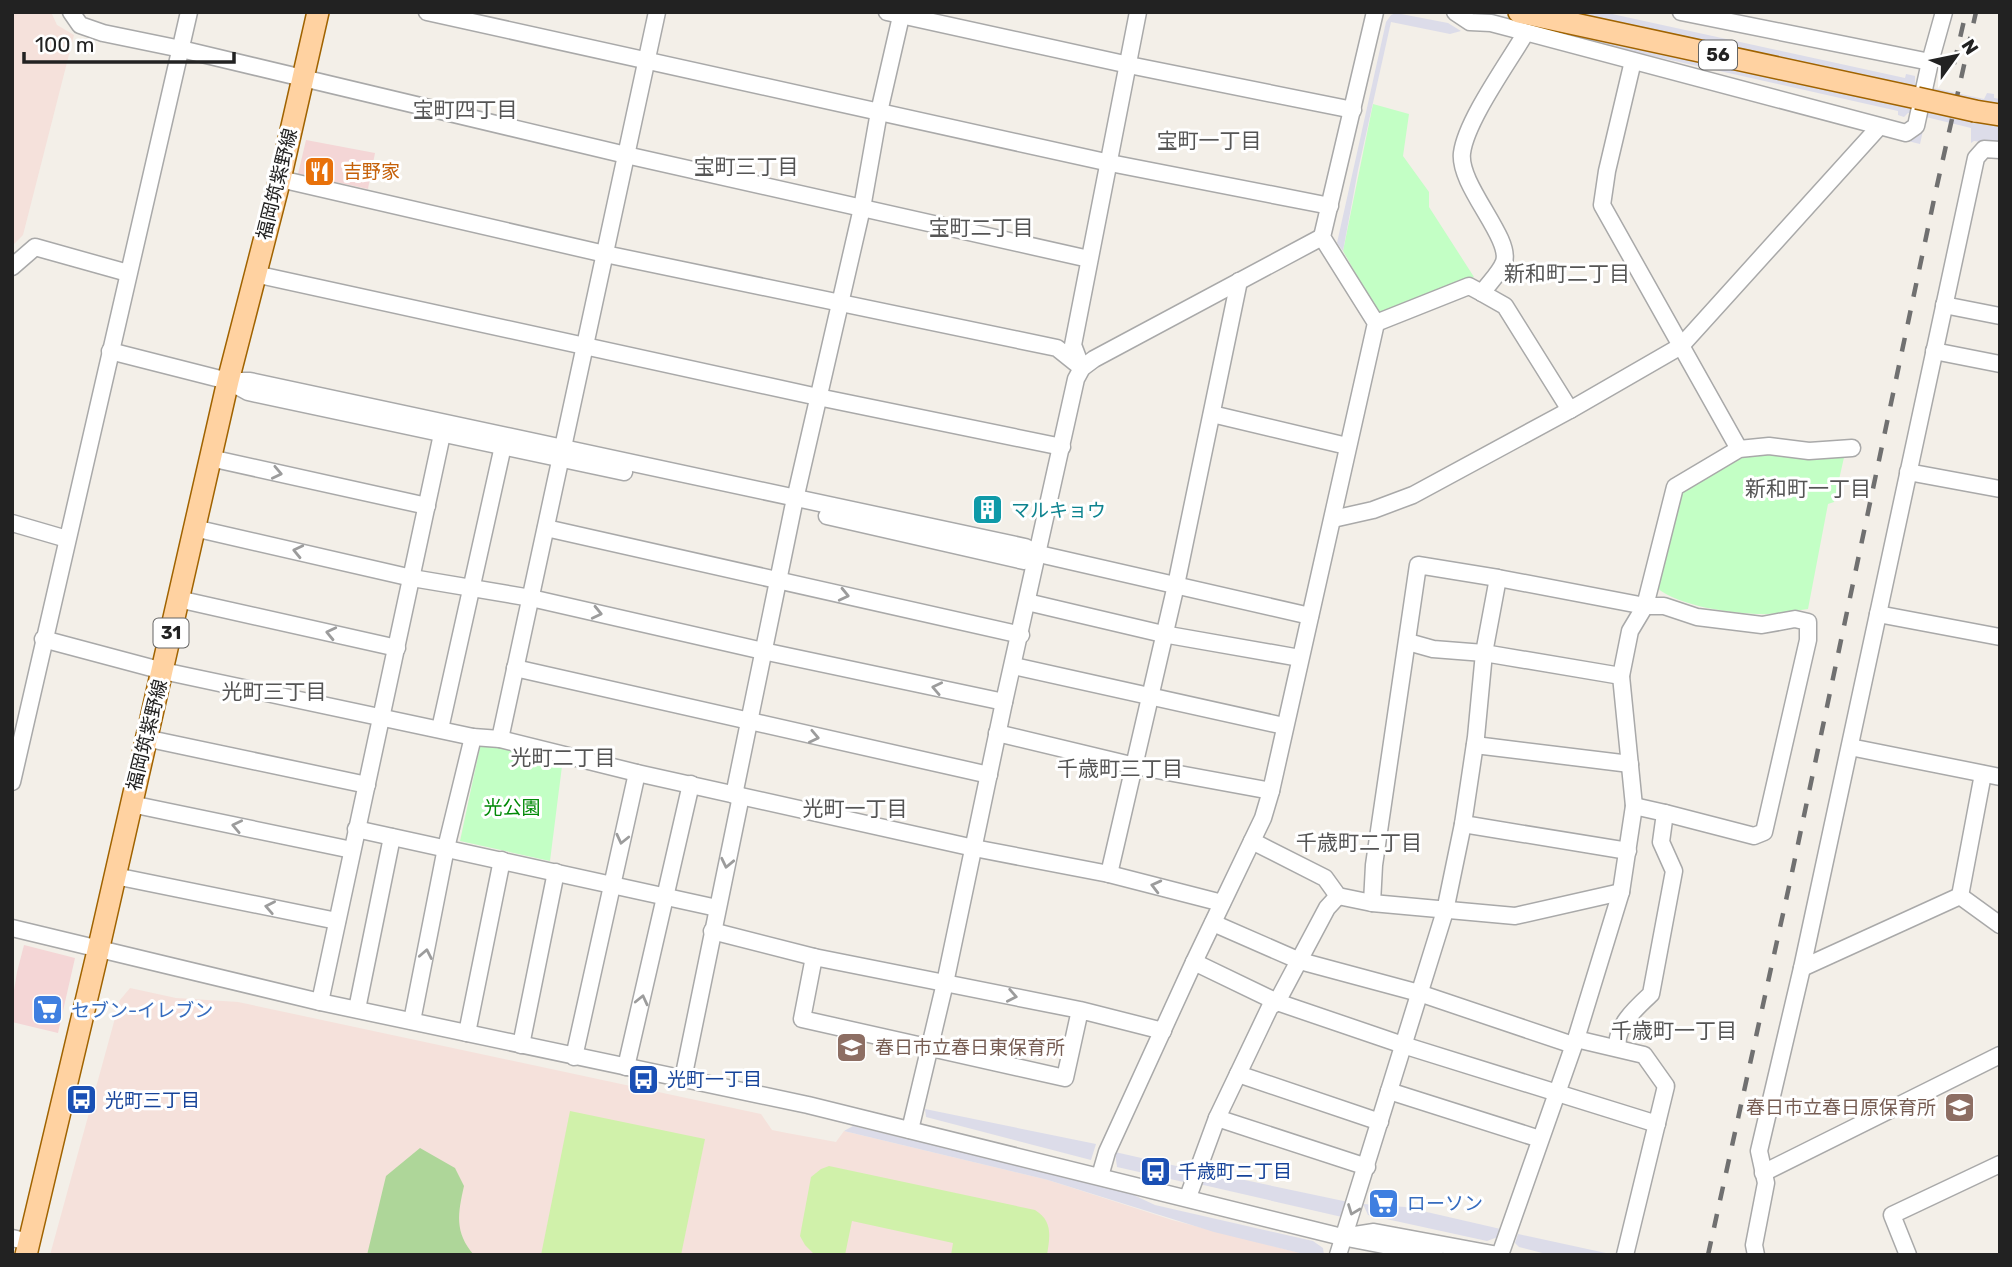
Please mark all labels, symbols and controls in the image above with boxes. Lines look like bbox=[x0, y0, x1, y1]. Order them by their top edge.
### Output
scale bar bbox=[24, 21, 234, 65]
north arrow bbox=[1921, 21, 1991, 91]
text: 100 m bbox=[35, 32, 94, 57]
text: N bbox=[1956, 35, 1983, 59]
road number: 56 bbox=[1699, 40, 1737, 70]
district label: 宝町四丁目 bbox=[413, 97, 518, 122]
street label: 福岡筑紫野線 bbox=[252, 126, 302, 242]
district label: 宝町一丁目 bbox=[1157, 128, 1262, 153]
restaurant icon: 吉野家 bbox=[303, 154, 337, 188]
district label: 宝町三丁目 bbox=[694, 154, 799, 179]
place label: 吉野家 bbox=[343, 160, 400, 183]
district label: 宝町二丁目 bbox=[929, 215, 1034, 240]
district label: 新和町二丁目 bbox=[1504, 261, 1630, 286]
one-way arrow bbox=[270, 465, 282, 479]
district label: 新和町一丁目 bbox=[1745, 476, 1871, 501]
building icon: マルキョウ bbox=[971, 493, 1005, 527]
place label: マルキョウ bbox=[1011, 499, 1106, 522]
one-way arrow bbox=[292, 545, 304, 560]
one-way arrow bbox=[838, 587, 850, 602]
one-way arrow bbox=[591, 605, 603, 619]
road number: 31 bbox=[154, 618, 188, 648]
one-way arrow bbox=[325, 627, 337, 642]
street label: 福岡筑紫野線 bbox=[122, 677, 172, 793]
district label: 光町三丁目 bbox=[222, 679, 327, 704]
one-way arrow bbox=[931, 682, 943, 697]
one-way arrow bbox=[808, 729, 820, 743]
district label: 光町二丁目 bbox=[511, 745, 616, 770]
district label: 千歳町三丁目 bbox=[1057, 756, 1183, 781]
park label: 光公園 bbox=[483, 796, 541, 819]
district label: 光町一丁目 bbox=[803, 796, 908, 821]
one-way arrow bbox=[231, 819, 243, 834]
district label: 千歳町二丁目 bbox=[1296, 830, 1422, 855]
one-way arrow bbox=[615, 833, 630, 845]
one-way arrow bbox=[721, 857, 735, 869]
one-way arrow bbox=[1150, 880, 1162, 894]
one-way arrow bbox=[264, 901, 276, 916]
one-way arrow bbox=[417, 948, 432, 960]
one-way arrow bbox=[1006, 988, 1018, 1003]
supermarket icon: セブン-イレブン bbox=[31, 993, 65, 1027]
one-way arrow bbox=[633, 994, 648, 1006]
place label: セブン-イレブン bbox=[71, 999, 213, 1022]
district label: 千歳町一丁目 bbox=[1611, 1018, 1737, 1043]
school or university icon: 春日市立春日東保育所 bbox=[835, 1030, 869, 1064]
place label: 春日市立春日東保育所 bbox=[875, 1036, 1065, 1059]
bus stop icon: 光町一丁目 bbox=[627, 1062, 661, 1096]
place label: 光町一丁目 bbox=[667, 1068, 762, 1091]
bus stop icon: 光町三丁目 bbox=[65, 1083, 99, 1117]
place label: 光町三丁目 bbox=[105, 1089, 200, 1112]
school or university icon: 春日市立春日原保育所 bbox=[1942, 1090, 1976, 1124]
place label: 春日市立春日原保育所 bbox=[1746, 1096, 1936, 1119]
bus stop icon: 千歳町ニ丁目 bbox=[1138, 1154, 1172, 1188]
place label: 千歳町ニ丁目 bbox=[1178, 1160, 1292, 1183]
supermarket icon: ローソン bbox=[1367, 1186, 1401, 1220]
place label: ローソン bbox=[1407, 1192, 1483, 1215]
one-way arrow bbox=[1347, 1204, 1361, 1216]

